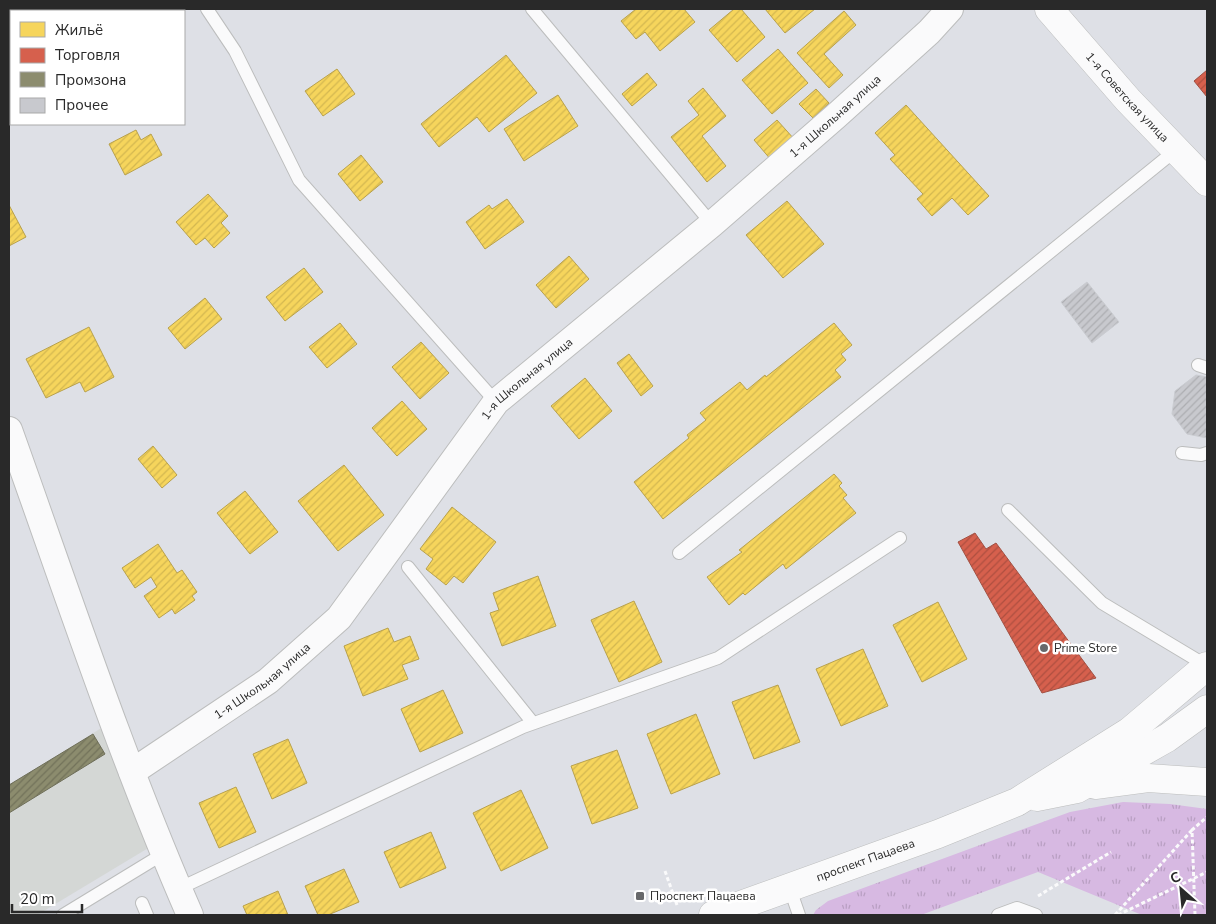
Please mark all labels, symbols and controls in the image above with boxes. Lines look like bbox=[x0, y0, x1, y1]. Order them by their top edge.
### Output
legend bbox=[10, 10, 185, 125]
text: Жильё bbox=[55, 20, 103, 40]
text: Торговля bbox=[55, 45, 120, 65]
street label: 1-я Советская улица bbox=[1082, 49, 1172, 146]
text: Промзона bbox=[55, 70, 126, 90]
street label: 1-я Школьная улица bbox=[786, 71, 884, 161]
text: Прочее bbox=[55, 95, 108, 115]
street label: 1-я Школьная улица bbox=[478, 334, 576, 423]
street label: 1-я Школьная улица bbox=[211, 639, 314, 723]
place label: Prime Store bbox=[1054, 640, 1117, 656]
marker: Prime Store bbox=[1038, 642, 1050, 654]
street label: проспект Пацаева bbox=[814, 835, 917, 885]
north arrow bbox=[1156, 864, 1206, 914]
text: С bbox=[1167, 867, 1184, 888]
scale bar bbox=[12, 882, 82, 914]
place label: Проспект Пацаева bbox=[650, 888, 756, 904]
text: 20 m bbox=[20, 889, 55, 909]
marker: Проспект Пацаева bbox=[634, 890, 646, 902]

